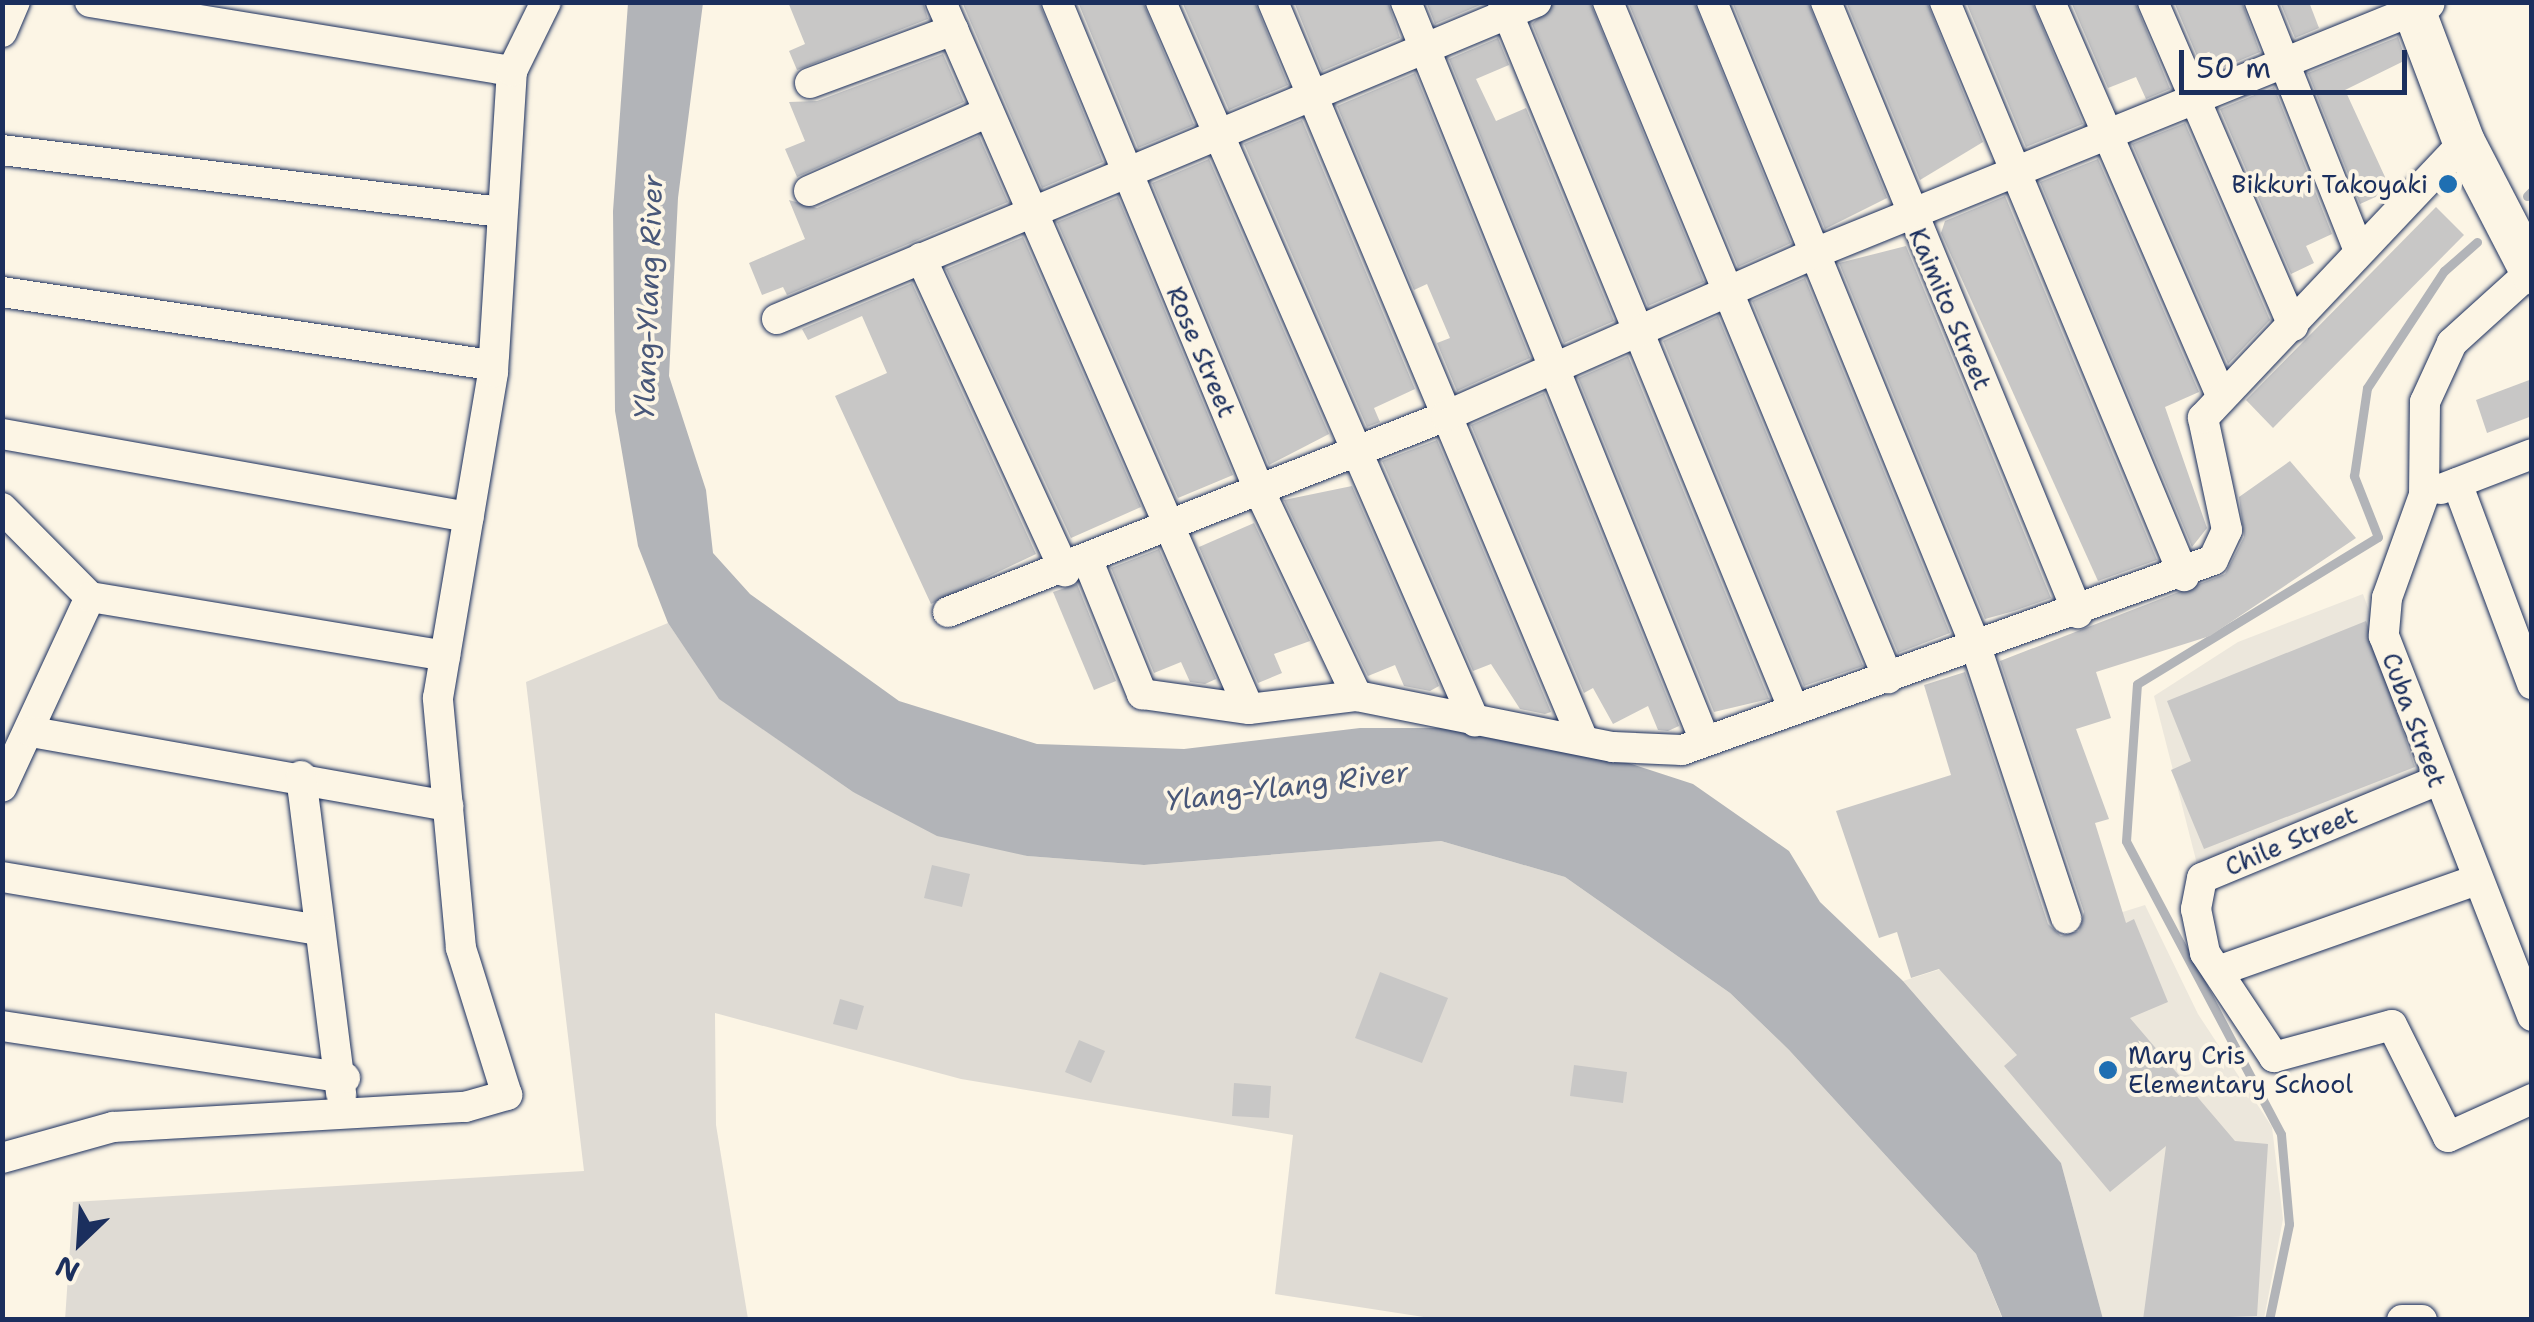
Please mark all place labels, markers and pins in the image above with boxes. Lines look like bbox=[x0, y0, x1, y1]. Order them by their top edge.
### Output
place label: Bikkuri Takoyaki bbox=[2232, 169, 2428, 199]
marker: Bikkuri Takoyaki bbox=[2437, 173, 2459, 195]
place label: Mary Cris Elementary School bbox=[2128, 1041, 2353, 1100]
marker: Mary Cris Elementary School bbox=[2097, 1059, 2119, 1081]

